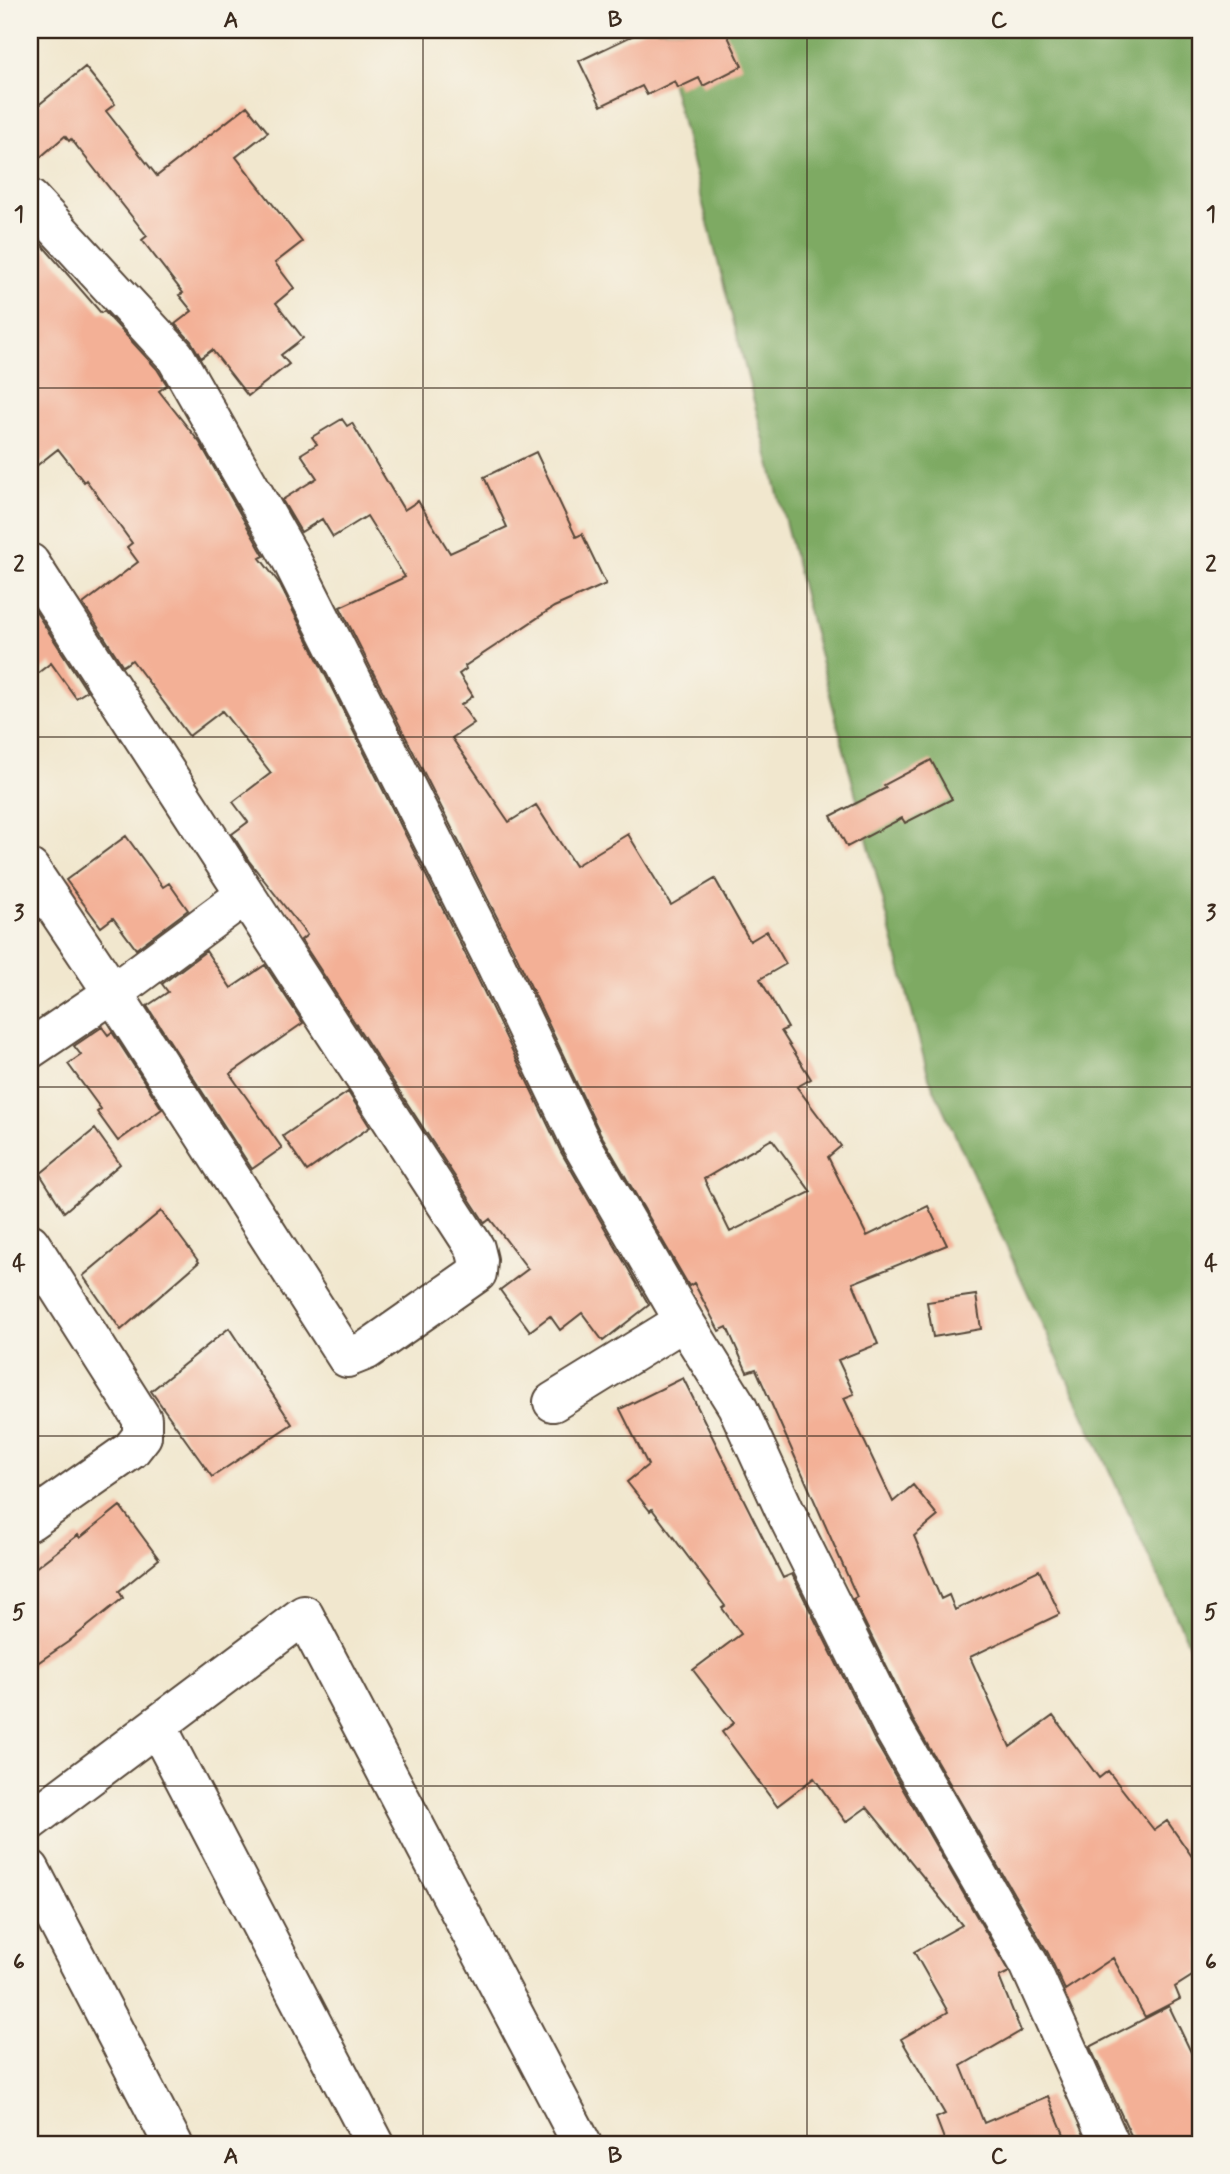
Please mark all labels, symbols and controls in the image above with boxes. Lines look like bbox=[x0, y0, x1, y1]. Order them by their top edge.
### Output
text: A bbox=[223, 6, 239, 36]
text: B bbox=[608, 6, 623, 36]
text: C bbox=[991, 6, 1008, 36]
text: 1 bbox=[14, 200, 24, 230]
text: 1 bbox=[1206, 200, 1216, 230]
text: 2 bbox=[13, 550, 25, 580]
text: 2 bbox=[1205, 550, 1217, 580]
text: 3 bbox=[14, 899, 25, 929]
text: 3 bbox=[1206, 899, 1217, 929]
text: 4 bbox=[12, 1249, 26, 1279]
text: 4 bbox=[1204, 1249, 1218, 1279]
text: 5 bbox=[12, 1598, 26, 1628]
text: 5 bbox=[1204, 1598, 1218, 1628]
text: 6 bbox=[13, 1948, 25, 1978]
text: 6 bbox=[1205, 1948, 1217, 1978]
text: A bbox=[223, 2142, 239, 2172]
text: B bbox=[608, 2142, 623, 2172]
text: C bbox=[991, 2142, 1008, 2172]

